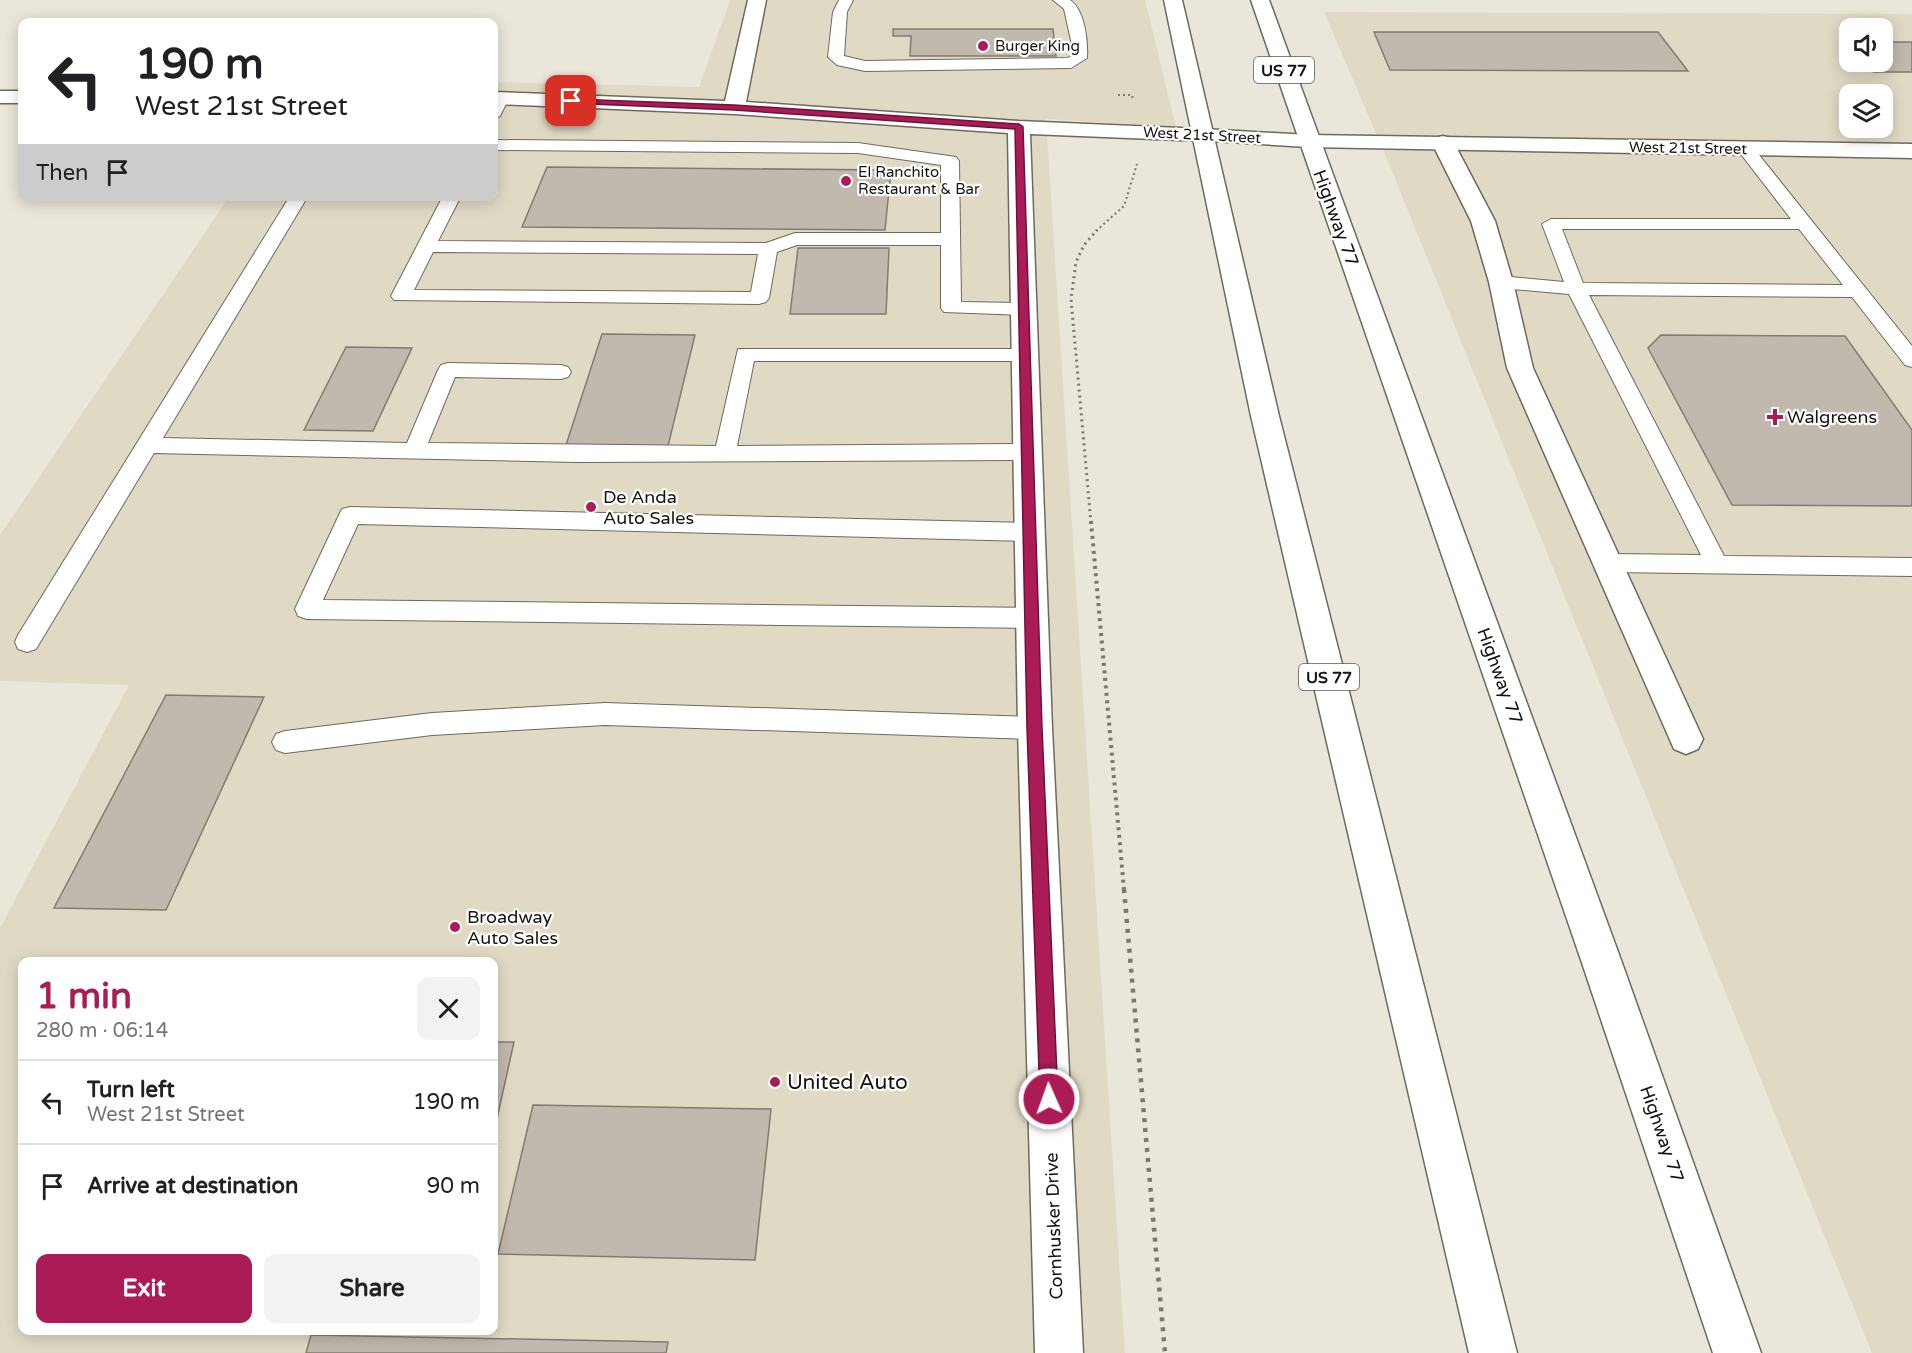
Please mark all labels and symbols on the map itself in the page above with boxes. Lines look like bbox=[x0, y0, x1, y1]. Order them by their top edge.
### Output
place label: Burger King bbox=[995, 37, 1080, 55]
marker: Burger King bbox=[976, 39, 990, 53]
road number: US 77 bbox=[1254, 57, 1314, 83]
pin bbox=[545, 75, 596, 126]
street label: West 21st Street bbox=[1142, 123, 1262, 147]
street label: West 21st Street bbox=[1629, 138, 1748, 158]
place label: El Ranchito Restaurant & Bar bbox=[858, 163, 980, 198]
street label: Highway 77 bbox=[1308, 167, 1364, 269]
marker: El Ranchito Restaurant & Bar bbox=[839, 174, 853, 188]
place label: Walgreens bbox=[1787, 406, 1877, 428]
marker: Walgreens bbox=[1768, 410, 1782, 424]
place label: De Anda Auto Sales bbox=[603, 486, 694, 529]
marker: De Anda Auto Sales bbox=[584, 500, 598, 514]
street label: Highway 77 bbox=[1472, 625, 1528, 727]
road number: US 77 bbox=[1299, 664, 1359, 690]
place label: Broadway Auto Sales bbox=[467, 906, 558, 949]
marker: Broadway Auto Sales bbox=[448, 920, 462, 934]
position arrow bbox=[1017, 1067, 1081, 1131]
place label: United Auto bbox=[787, 1070, 908, 1095]
marker: United Auto bbox=[768, 1075, 782, 1089]
street label: Highway 77 bbox=[1635, 1083, 1689, 1185]
street label: Cornhusker Drive bbox=[1040, 1152, 1068, 1300]

